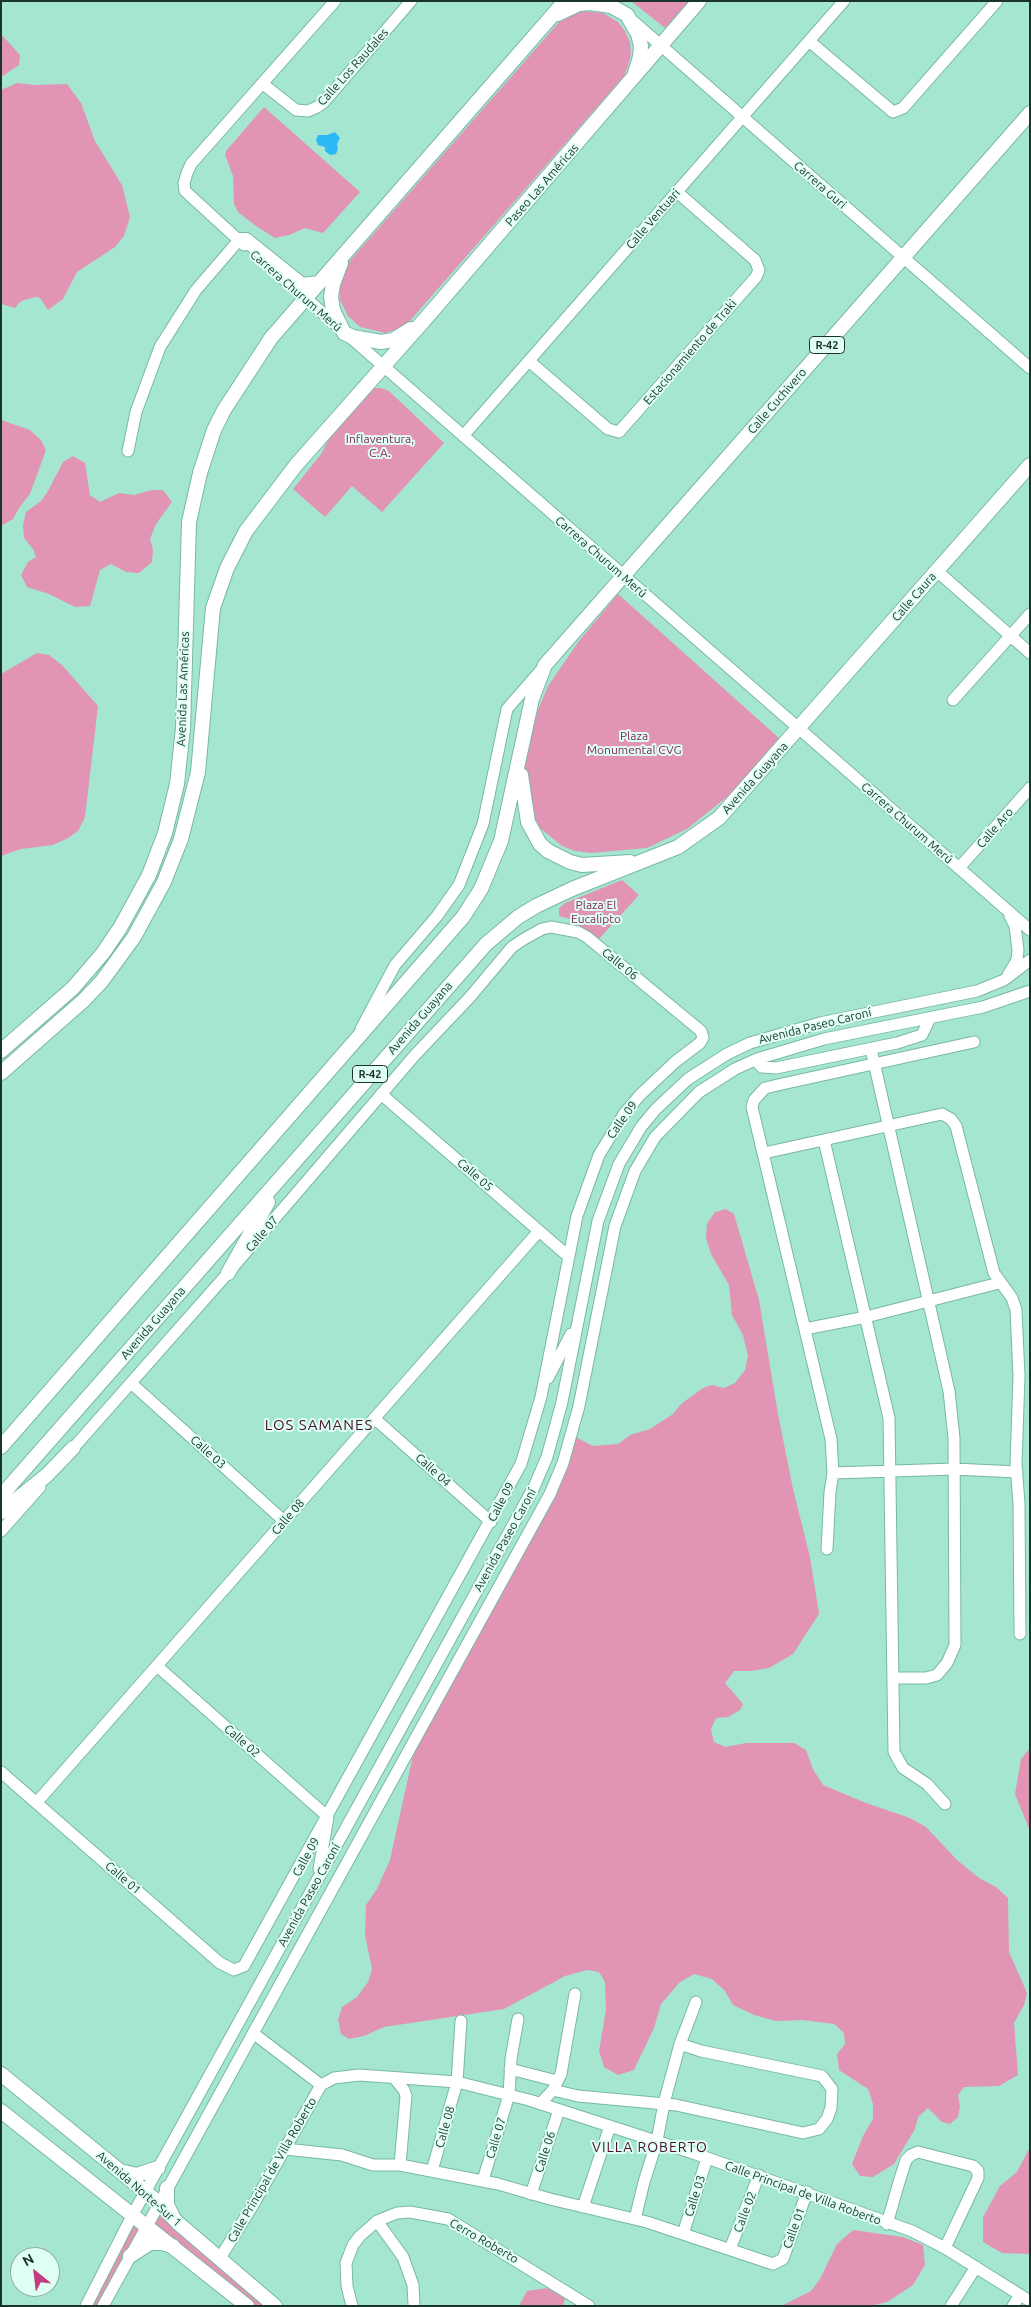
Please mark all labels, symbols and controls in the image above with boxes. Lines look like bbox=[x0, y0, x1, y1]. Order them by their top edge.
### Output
street label: Calle Los Raudales bbox=[315, 25, 391, 109]
street label: Paseo Las Américas bbox=[502, 141, 582, 229]
street label: Carrera Guri bbox=[791, 158, 849, 212]
street label: Calle Ventuari bbox=[623, 186, 683, 252]
street label: Carrera Churum Merú bbox=[247, 247, 345, 335]
street label: Estacionamiento de Traki bbox=[640, 296, 740, 408]
road number: R-42 bbox=[810, 336, 844, 354]
street label: Calle Cuchivero bbox=[744, 365, 810, 437]
park label: Inflaventura, C.A. bbox=[346, 432, 414, 460]
street label: Carrera Churum Merú bbox=[552, 513, 650, 601]
street label: Calle Caura bbox=[889, 570, 939, 624]
street label: Avenida Las Américas bbox=[174, 631, 192, 747]
park label: Plaza Monumental CVG bbox=[587, 729, 681, 757]
street label: Avenida Guayana bbox=[719, 739, 791, 817]
street label: Carrera Churum Merú bbox=[858, 779, 956, 867]
street label: Calle Aro bbox=[974, 805, 1016, 851]
park label: Plaza El Eucalipto bbox=[571, 898, 621, 926]
street label: Calle 06 bbox=[599, 945, 641, 983]
street label: Avenida Guayana bbox=[384, 979, 456, 1057]
street label: Avenida Paseo Caroní bbox=[757, 1005, 873, 1047]
road number: R-42 bbox=[352, 1066, 388, 1082]
street label: Calle 09 bbox=[604, 1098, 640, 1142]
street label: Calle 05 bbox=[454, 1156, 496, 1194]
street label: Calle 07 bbox=[243, 1213, 281, 1255]
street label: Avenida Guayana bbox=[117, 1284, 189, 1362]
district label: LOS SAMANES bbox=[263, 1416, 375, 1434]
street label: Calle 03 bbox=[187, 1432, 229, 1472]
street label: Calle 04 bbox=[412, 1450, 454, 1490]
street label: Calle 09 bbox=[485, 1480, 517, 1524]
street label: Avenida Paseo Caroní bbox=[471, 1486, 539, 1594]
street label: Calle 08 bbox=[269, 1496, 307, 1538]
street label: Calle 02 bbox=[221, 1722, 263, 1760]
street label: Calle 09 bbox=[289, 1835, 323, 1879]
street label: Avenida Paseo Caroní bbox=[275, 1841, 343, 1949]
street label: Calle 01 bbox=[102, 1859, 144, 1897]
street label: Calle Principal de Villa Roberto bbox=[224, 2095, 320, 2245]
street label: Calle 08 bbox=[432, 2104, 458, 2150]
street label: Calle 07 bbox=[483, 2115, 509, 2161]
street label: Calle 06 bbox=[532, 2129, 558, 2175]
district label: VILLA ROBERTO bbox=[590, 2139, 710, 2155]
street label: Avenida Norte-Sur 1 bbox=[94, 2148, 184, 2230]
street label: Calle Principal de Villa Roberto bbox=[723, 2158, 883, 2228]
street label: Calle 03 bbox=[682, 2173, 708, 2219]
street label: Calle 02 bbox=[731, 2189, 759, 2235]
street label: Calle 01 bbox=[780, 2205, 808, 2251]
street label: Cerro Roberto bbox=[447, 2215, 521, 2267]
north arrow bbox=[10, 2247, 60, 2297]
text: N bbox=[20, 2250, 37, 2269]

